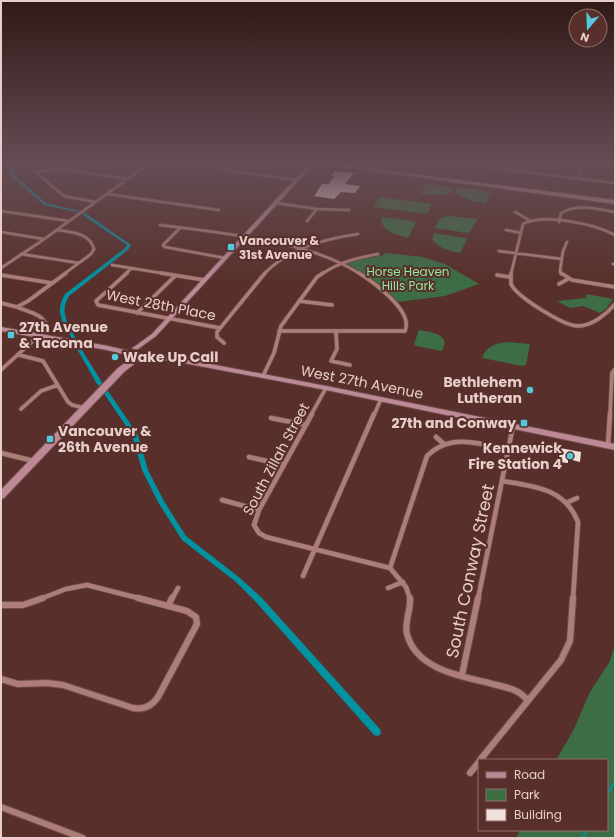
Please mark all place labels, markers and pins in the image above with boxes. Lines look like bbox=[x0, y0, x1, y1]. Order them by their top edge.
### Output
place label: Vancouver & 31st Avenue bbox=[239, 232, 320, 263]
marker: Vancouver & 31st Avenue bbox=[226, 242, 236, 252]
place label: 27th Avenue & Tacoma bbox=[19, 317, 108, 353]
marker: 27th Avenue & Tacoma bbox=[6, 330, 16, 340]
place label: Wake Up Call bbox=[123, 347, 218, 367]
marker: Wake Up Call bbox=[110, 352, 120, 362]
place label: Bethlehem Lutheran bbox=[443, 372, 522, 408]
marker: Bethlehem Lutheran bbox=[525, 385, 535, 395]
place label: 27th and Conway bbox=[392, 413, 516, 433]
marker: 27th and Conway bbox=[519, 418, 529, 428]
place label: Vancouver & 26th Avenue bbox=[58, 421, 152, 457]
marker: Vancouver & 26th Avenue bbox=[45, 434, 55, 444]
place label: Kennewick Fire Station 4 bbox=[468, 438, 562, 474]
marker: Kennewick Fire Station 4 bbox=[565, 451, 575, 461]

